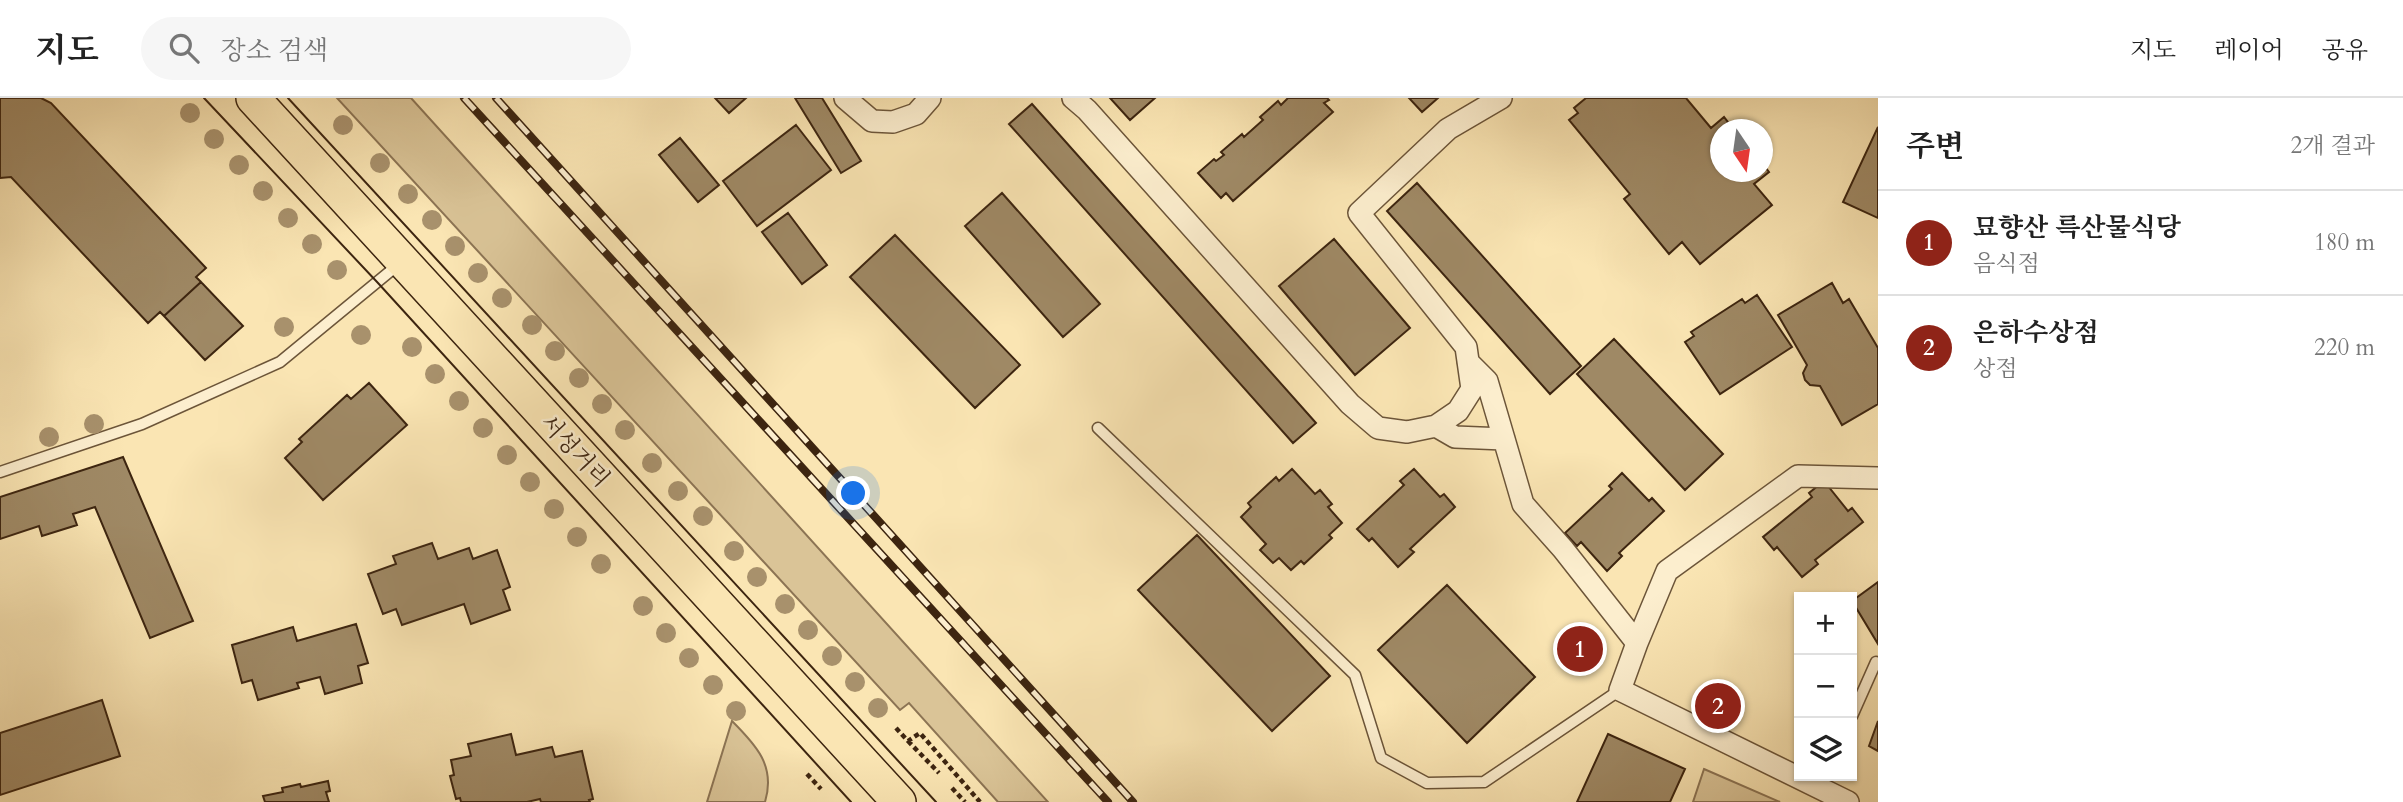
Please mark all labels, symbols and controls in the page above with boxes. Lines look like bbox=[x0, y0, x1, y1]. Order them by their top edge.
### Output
search box bbox=[141, 17, 631, 80]
text: 지도 bbox=[35, 28, 99, 73]
icon: search bbox=[165, 29, 203, 67]
text: 장소 검색 bbox=[221, 33, 328, 68]
text: 지도 bbox=[2130, 34, 2176, 67]
text: 레이어 bbox=[2214, 34, 2284, 67]
text: 공유 bbox=[2322, 34, 2368, 67]
north arrow bbox=[1710, 119, 1773, 182]
text: 주변 bbox=[1906, 126, 1964, 167]
text: 2개 결과 bbox=[2290, 130, 2375, 161]
text: 묘향산 륵산물식당 bbox=[1973, 210, 2181, 245]
text: 1 bbox=[1923, 227, 1935, 258]
text: 180 m bbox=[2314, 227, 2375, 258]
text: 음식점 bbox=[1973, 248, 2040, 279]
text: 은하수상점 bbox=[1973, 315, 2099, 350]
text: 2 bbox=[1923, 332, 1935, 363]
text: 220 m bbox=[2314, 332, 2375, 363]
text: 상점 bbox=[1973, 353, 2017, 384]
street label: 서성거리 bbox=[533, 408, 617, 494]
your location bbox=[836, 476, 870, 510]
map controls bbox=[1794, 592, 1857, 781]
button: + bbox=[1794, 592, 1857, 655]
pin: 1 bbox=[1557, 623, 1603, 675]
button: − bbox=[1794, 655, 1857, 718]
pin: 2 bbox=[1695, 680, 1741, 732]
button: layers bbox=[1794, 718, 1857, 781]

